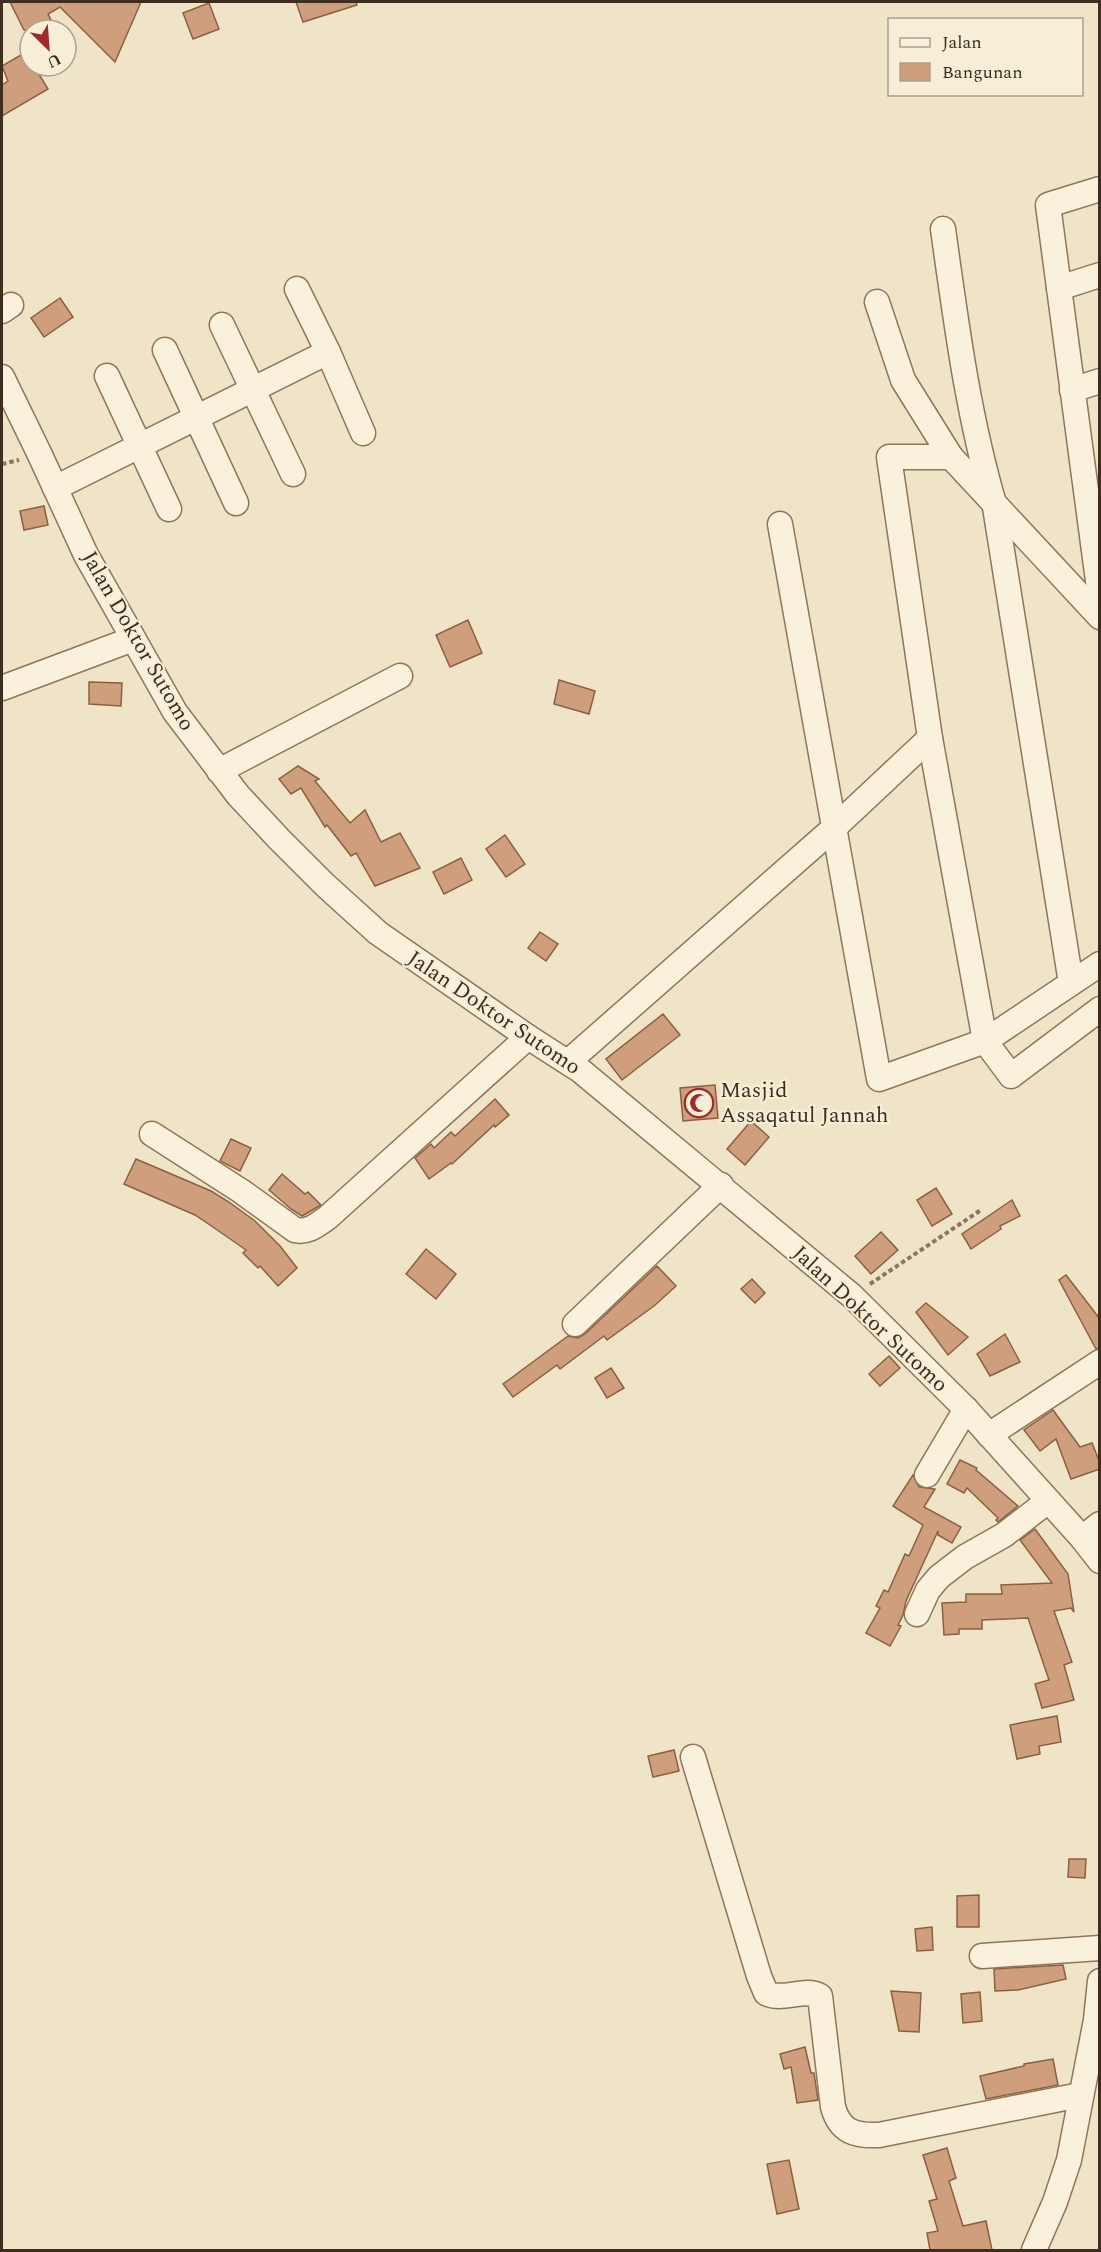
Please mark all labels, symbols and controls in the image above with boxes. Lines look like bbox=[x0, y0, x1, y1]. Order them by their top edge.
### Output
north arrow bbox=[18, 18, 78, 78]
legend bbox=[888, 18, 1083, 96]
text: Jalan bbox=[942, 29, 982, 56]
text: U bbox=[43, 47, 65, 74]
text: Bangunan bbox=[942, 59, 1023, 86]
street label: Jalan Doktor Sutomo bbox=[73, 545, 203, 737]
street label: Jalan Doktor Sutomo bbox=[401, 942, 587, 1084]
place label: Masjid Assaqatul Jannah bbox=[720, 1074, 889, 1132]
mosque icon: Masjid Assaqatul Jannah bbox=[683, 1087, 715, 1119]
street label: Jalan Doktor Sutomo bbox=[784, 1238, 956, 1400]

